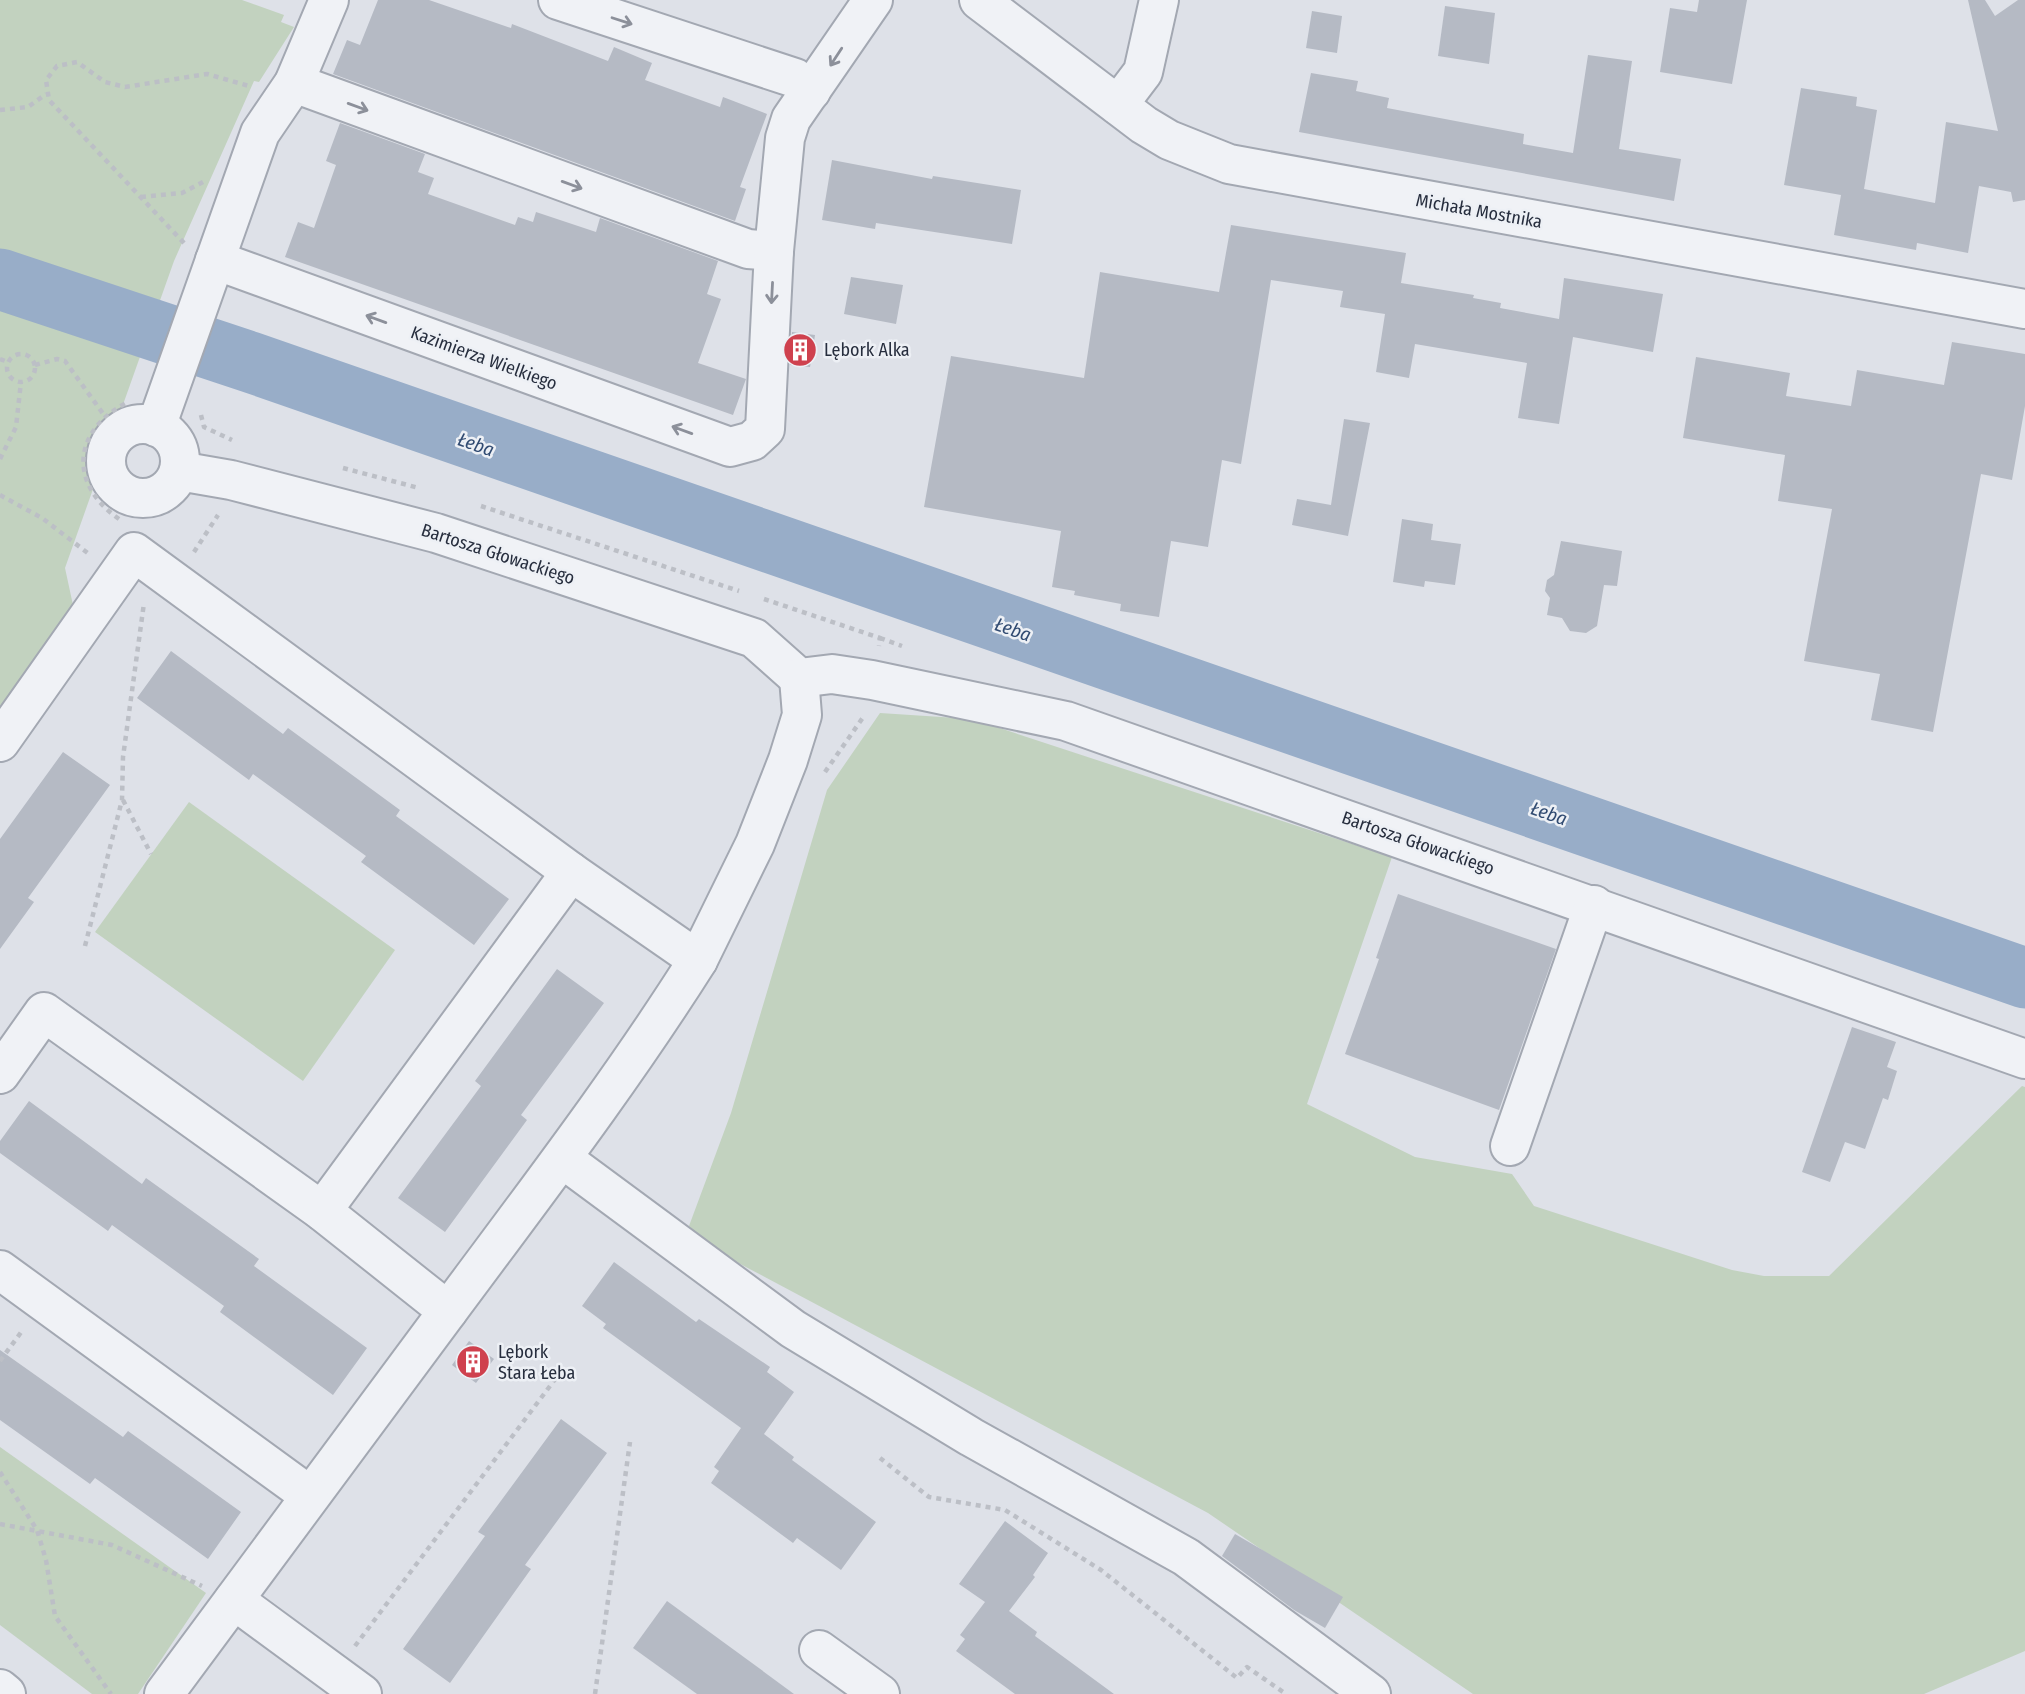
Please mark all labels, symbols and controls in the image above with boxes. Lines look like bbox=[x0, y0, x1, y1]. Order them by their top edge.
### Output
one-way arrow bbox=[611, 16, 633, 29]
one-way arrow bbox=[828, 47, 842, 67]
one-way arrow bbox=[347, 101, 369, 114]
one-way arrow bbox=[561, 179, 583, 192]
street label: Michała Mostnika bbox=[1414, 189, 1544, 233]
one-way arrow bbox=[765, 282, 778, 305]
one-way arrow bbox=[366, 311, 388, 324]
street label: Kazimierza Wielkiego bbox=[408, 321, 560, 395]
building icon: Lębork Alka bbox=[781, 331, 819, 369]
place label: Lębork Alka bbox=[824, 339, 910, 361]
one-way arrow bbox=[672, 423, 694, 435]
water label: Łeba bbox=[455, 428, 497, 461]
street label: Bartosza Głowackiego bbox=[418, 519, 578, 589]
water label: Łeba bbox=[992, 613, 1034, 646]
water label: Łeba bbox=[1528, 797, 1570, 830]
street label: Bartosza Głowackiego bbox=[1339, 807, 1497, 879]
place label: Lębork Stara Łeba bbox=[498, 1341, 576, 1384]
building icon: Lębork Stara Łeba bbox=[454, 1343, 492, 1381]

